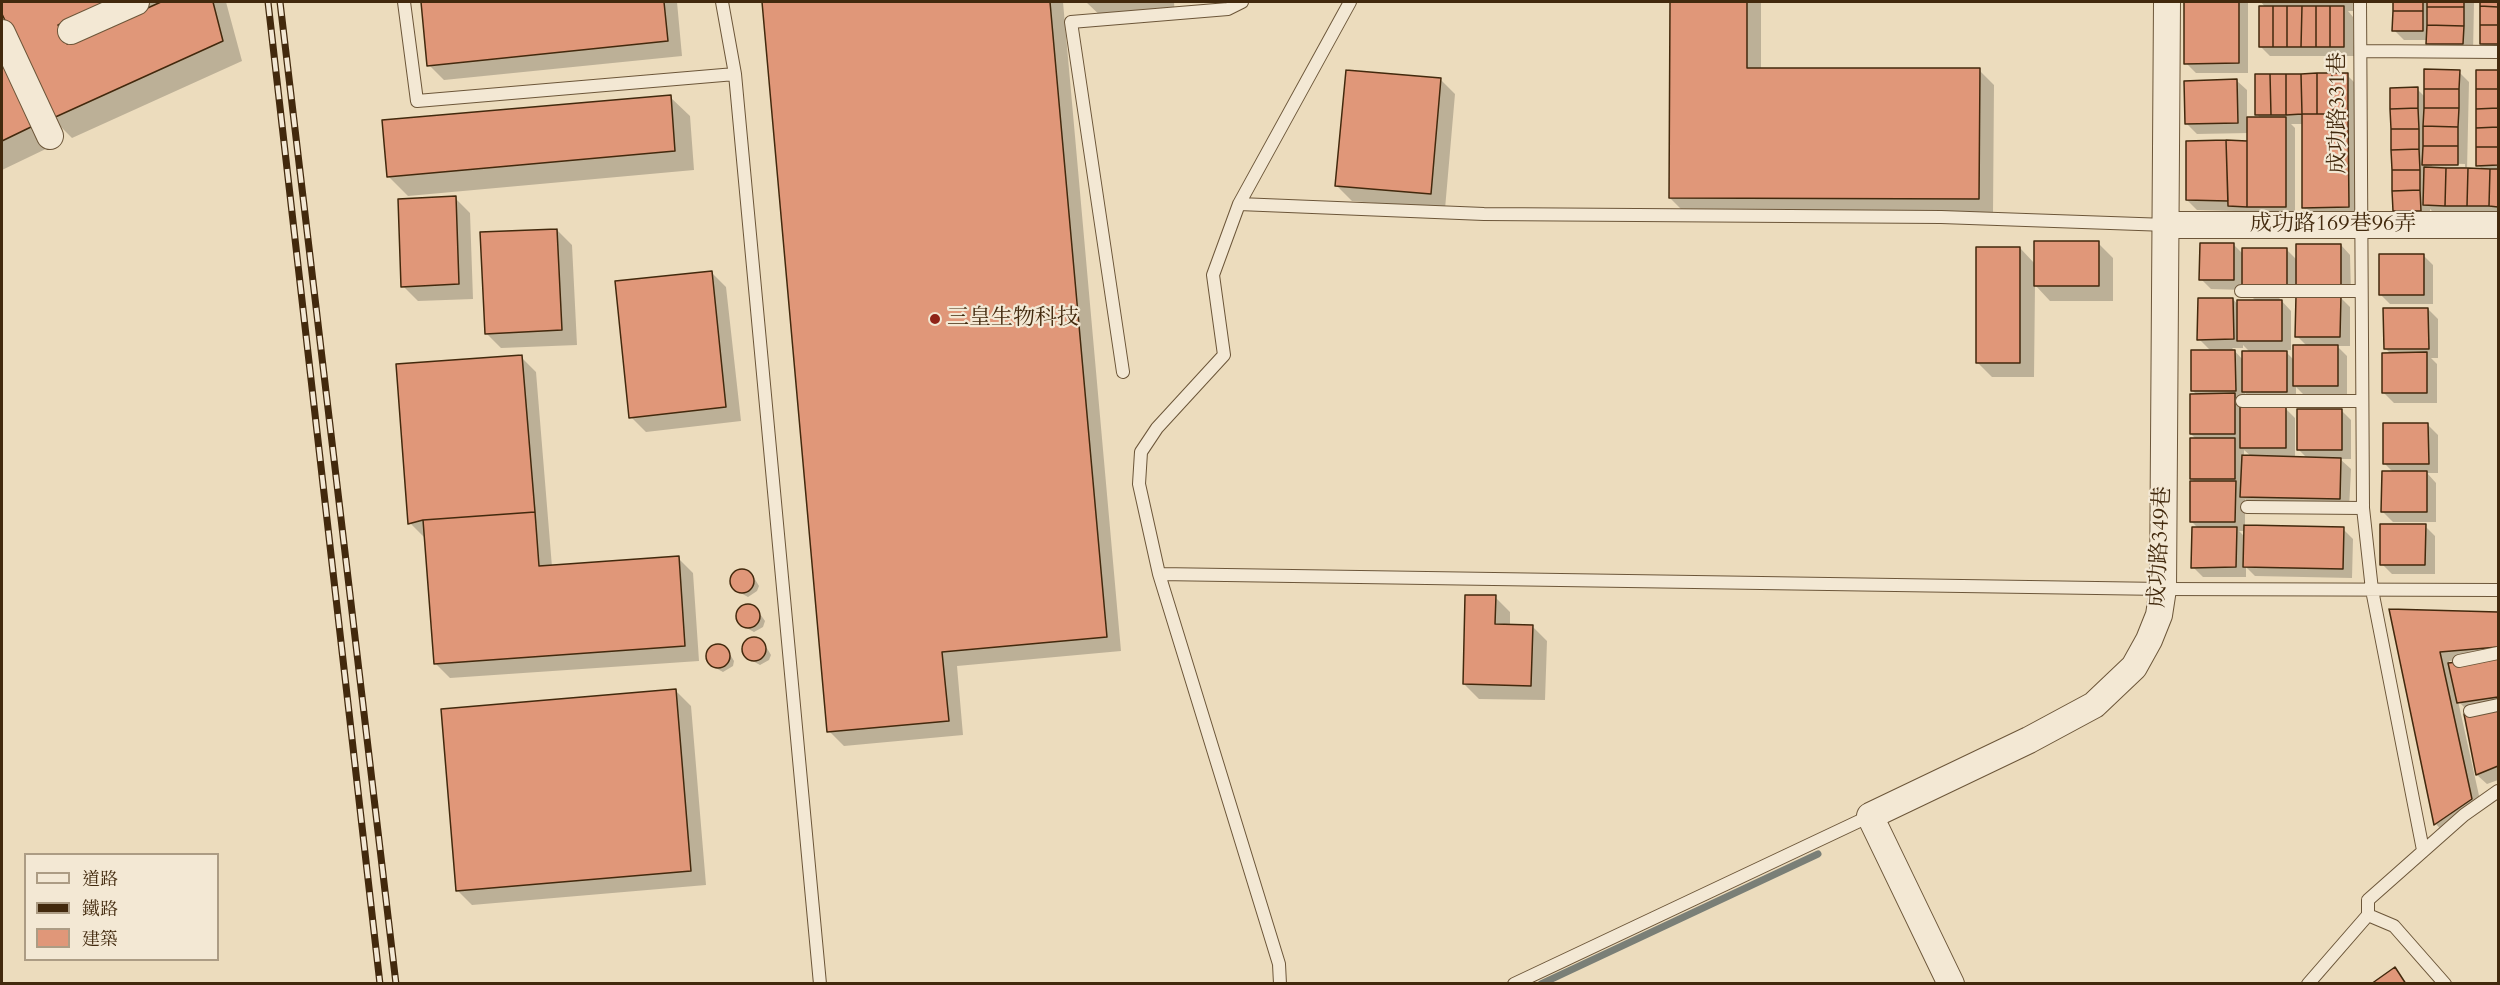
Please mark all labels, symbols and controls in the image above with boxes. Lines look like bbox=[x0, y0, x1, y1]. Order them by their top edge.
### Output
street label: 成功路331巷 bbox=[2326, 52, 2352, 174]
street label: 成功路169巷96弄 bbox=[2250, 212, 2416, 238]
place label: 三皇生物科技 bbox=[947, 306, 1079, 332]
marker: 三皇生物科技 bbox=[928, 312, 942, 326]
street label: 成功路349巷 bbox=[2145, 485, 2177, 609]
legend bbox=[24, 853, 219, 961]
text: 道路 bbox=[82, 867, 118, 892]
text: 鐵路 bbox=[82, 897, 118, 922]
text: 建築 bbox=[82, 927, 118, 952]

